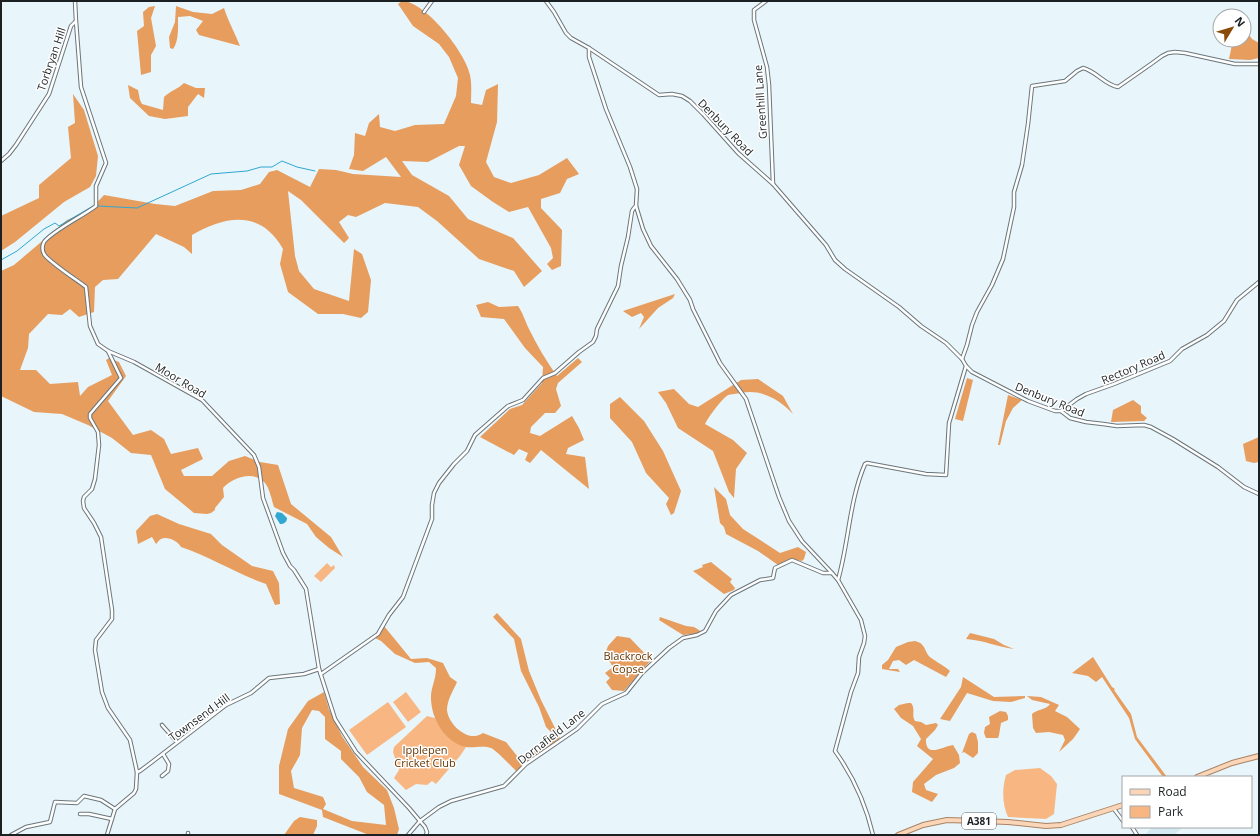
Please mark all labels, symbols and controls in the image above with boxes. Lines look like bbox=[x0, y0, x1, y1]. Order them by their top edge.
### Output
north arrow bbox=[1212, 8, 1252, 48]
text: N bbox=[1232, 13, 1249, 30]
street label: Torbryan Hill bbox=[33, 25, 69, 93]
street label: Greenhill Lane bbox=[750, 64, 770, 140]
street label: Denbury Road bbox=[695, 95, 757, 159]
street label: Rectory Road bbox=[1099, 347, 1167, 387]
street label: Moor Road bbox=[153, 359, 209, 401]
street label: Denbury Road bbox=[1013, 378, 1087, 420]
park label: Blackrock Copse bbox=[603, 648, 653, 676]
street label: Townsend Hill bbox=[165, 690, 233, 744]
street label: Dornafield Lane bbox=[514, 705, 588, 767]
park label: Ipplepen Cricket Club bbox=[394, 742, 456, 770]
legend bbox=[1122, 776, 1252, 828]
text: Road bbox=[1158, 783, 1187, 800]
text: Park bbox=[1158, 803, 1184, 820]
road number: A381 bbox=[962, 813, 996, 829]

